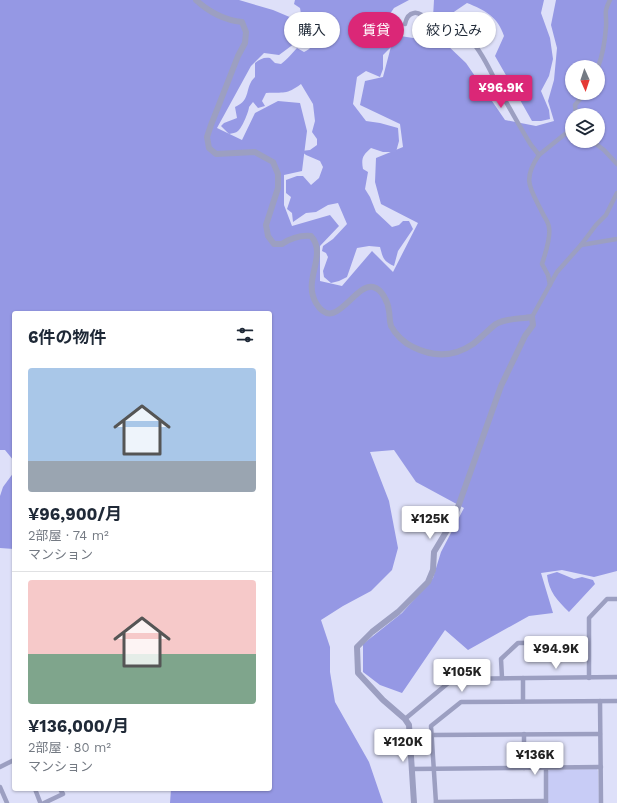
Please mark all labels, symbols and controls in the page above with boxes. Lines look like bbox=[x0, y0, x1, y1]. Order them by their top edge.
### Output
chip: 購入 bbox=[284, 12, 340, 48]
chip: 賃貸 bbox=[348, 12, 404, 48]
chip: 絞り込み bbox=[412, 12, 496, 48]
north arrow bbox=[565, 60, 605, 100]
map controls bbox=[565, 60, 605, 148]
pin: ¥96.9K bbox=[468, 75, 534, 109]
text: ¥96.9K bbox=[478, 80, 524, 95]
button: layers bbox=[565, 108, 605, 148]
icon: filters bbox=[234, 324, 256, 346]
text: 6件の物件 bbox=[28, 327, 106, 347]
icon: home bbox=[106, 394, 178, 466]
text: ¥96,900/月 bbox=[28, 504, 122, 524]
pin: ¥125K bbox=[402, 506, 458, 540]
text: ¥125K bbox=[411, 511, 449, 526]
text: 2部屋 · 74 m² bbox=[28, 528, 109, 543]
text: マンション bbox=[28, 547, 93, 562]
icon: home bbox=[106, 606, 178, 678]
pin: ¥94.9K bbox=[523, 636, 589, 670]
text: ¥94.9K bbox=[533, 641, 579, 656]
pin: ¥105K bbox=[434, 659, 490, 693]
text: ¥105K bbox=[442, 664, 482, 679]
text: ¥136,000/月 bbox=[28, 716, 129, 736]
pin: ¥120K bbox=[375, 729, 431, 763]
text: ¥120K bbox=[383, 734, 423, 749]
text: 2部屋 · 80 m² bbox=[28, 740, 111, 755]
pin: ¥136K bbox=[507, 742, 563, 776]
text: ¥136K bbox=[516, 747, 555, 762]
text: マンション bbox=[28, 759, 93, 774]

